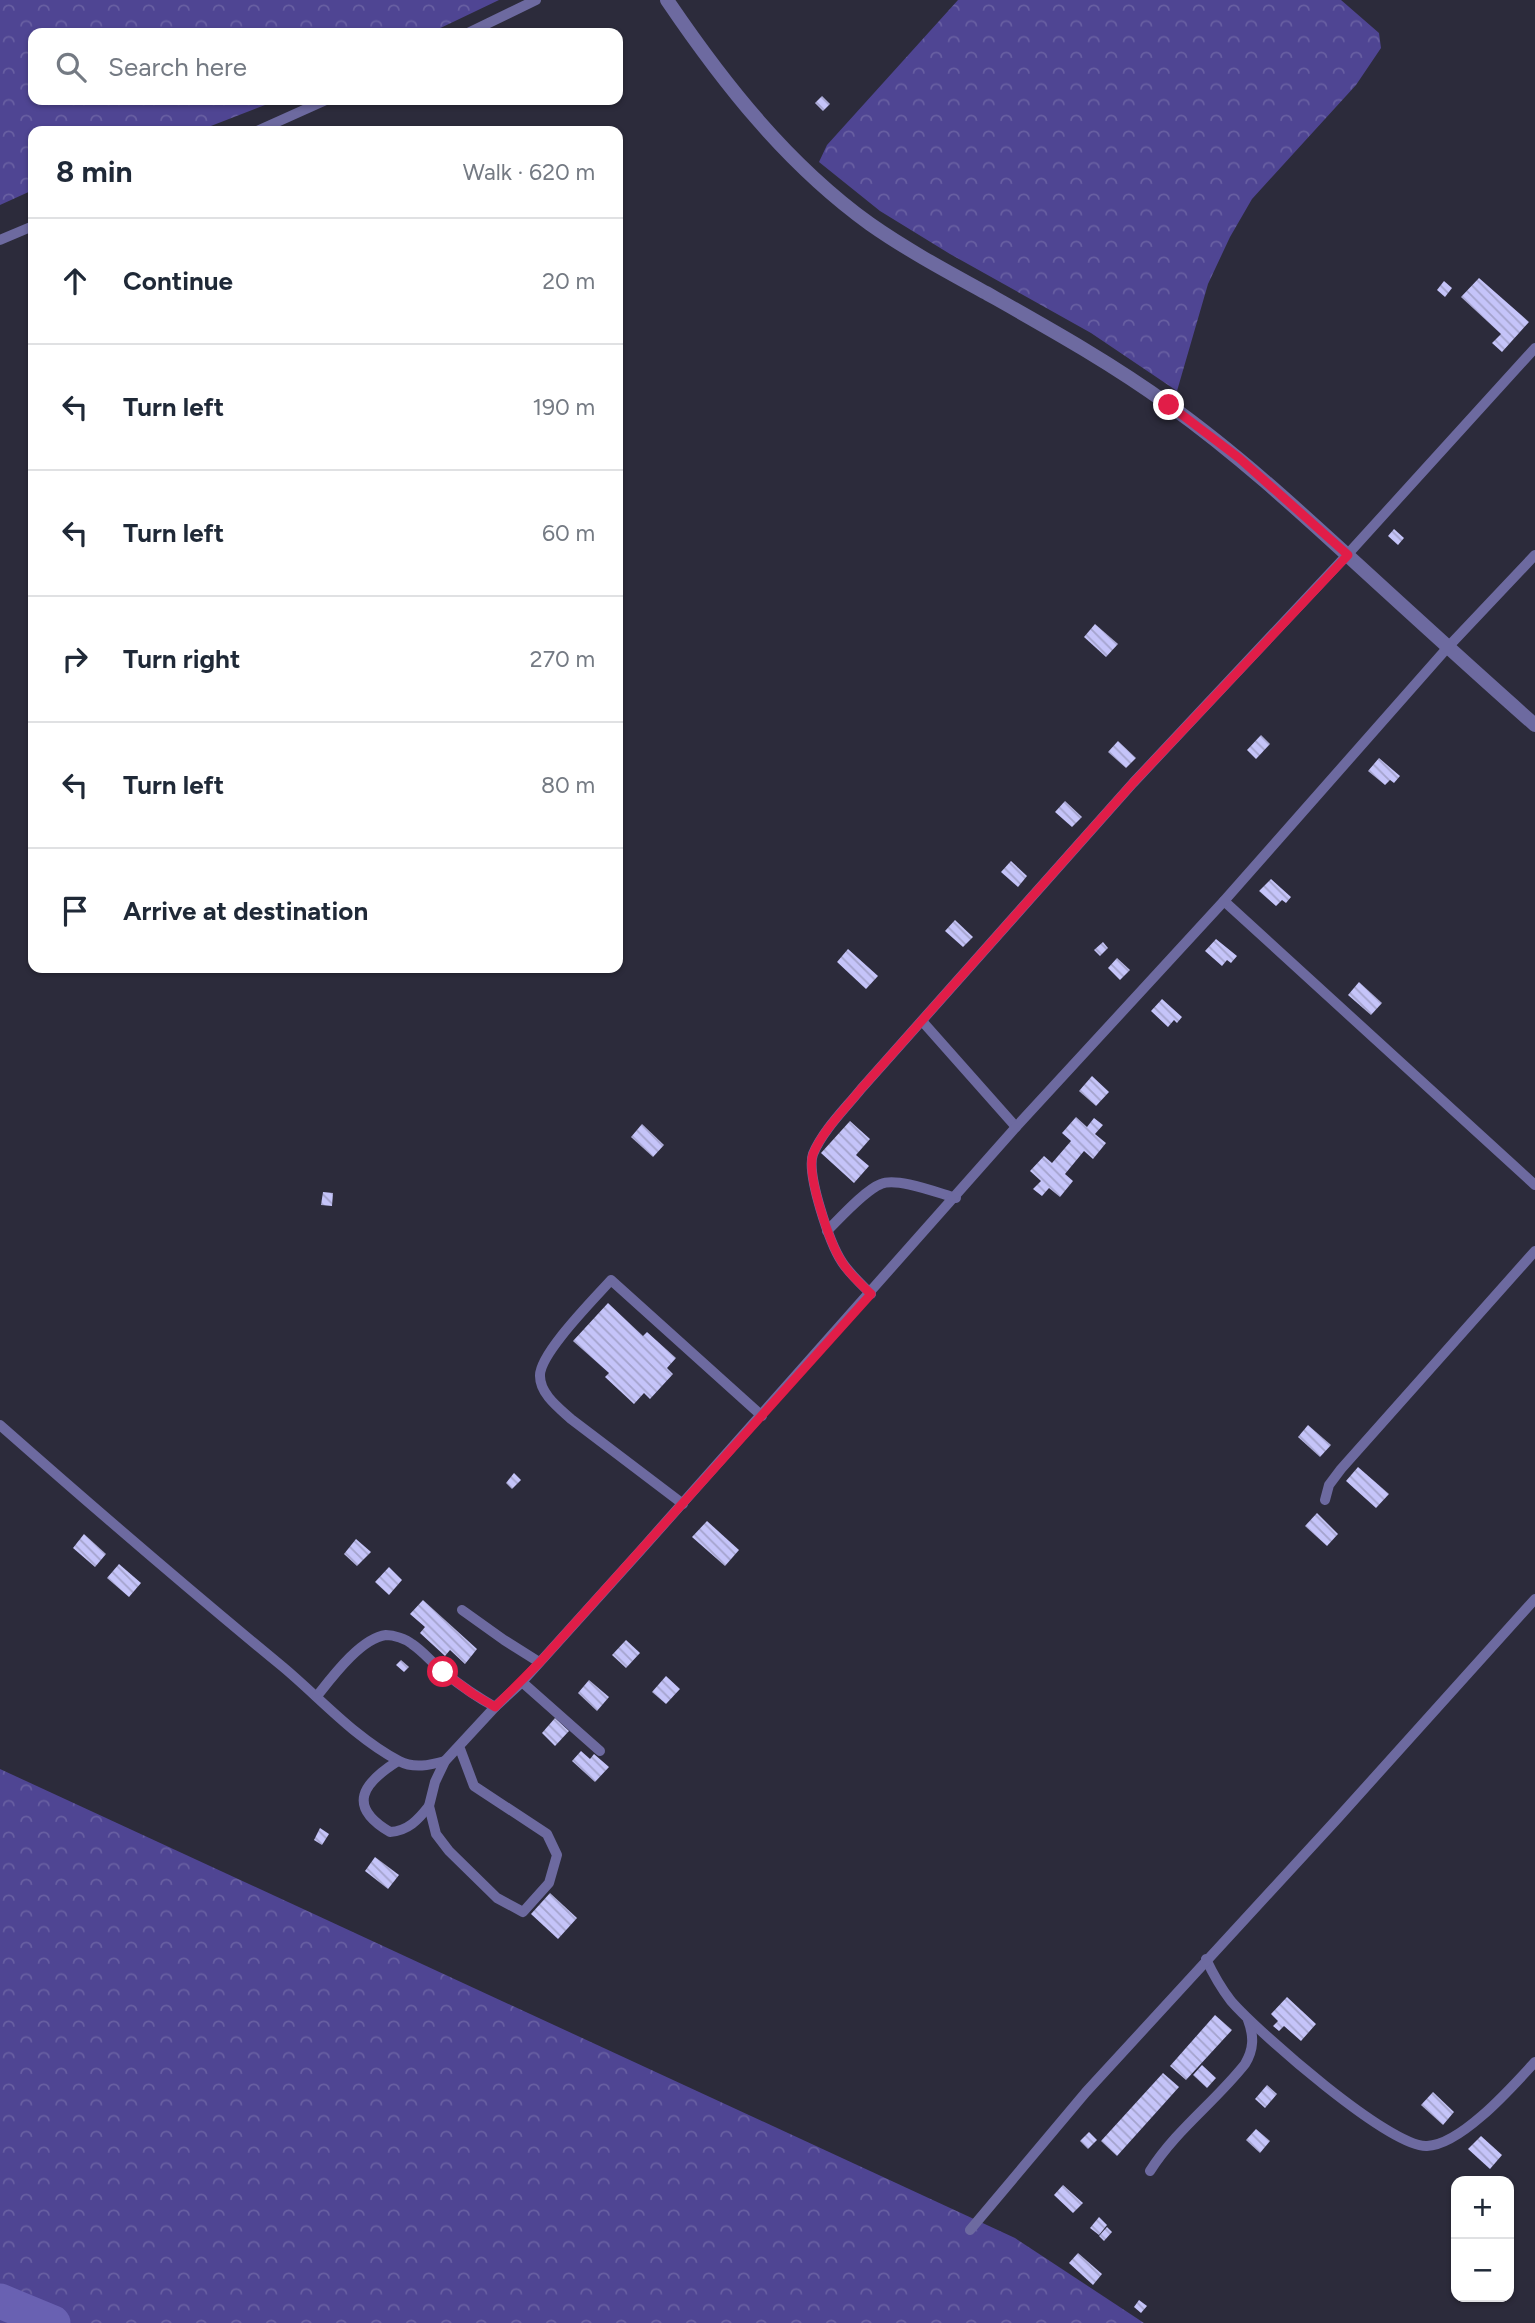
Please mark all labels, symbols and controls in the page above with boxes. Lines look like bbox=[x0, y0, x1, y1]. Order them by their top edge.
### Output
search box bbox=[28, 28, 623, 105]
icon: search bbox=[52, 48, 90, 86]
text: Search here bbox=[108, 51, 247, 83]
text: 8 min bbox=[56, 153, 133, 190]
text: Walk · 620 m bbox=[463, 158, 595, 186]
icon: ahead bbox=[56, 262, 94, 300]
text: Continue bbox=[123, 265, 233, 297]
text: 20 m bbox=[542, 267, 595, 295]
icon: left bbox=[56, 388, 94, 426]
route end bbox=[1153, 389, 1184, 420]
text: Turn left bbox=[123, 391, 224, 423]
text: 190 m bbox=[532, 393, 595, 421]
icon: left bbox=[56, 514, 94, 552]
text: Turn left bbox=[123, 517, 224, 549]
text: 60 m bbox=[542, 519, 595, 547]
icon: right bbox=[56, 640, 94, 678]
text: Turn right bbox=[123, 643, 240, 675]
text: 270 m bbox=[530, 645, 595, 673]
icon: left bbox=[56, 766, 94, 804]
text: Turn left bbox=[123, 769, 224, 801]
text: 80 m bbox=[541, 771, 595, 799]
icon: arrive bbox=[56, 892, 94, 930]
text: Arrive at destination bbox=[123, 895, 368, 927]
route start bbox=[427, 1656, 458, 1687]
map controls bbox=[1451, 2176, 1514, 2302]
button: + bbox=[1451, 2176, 1514, 2239]
button: − bbox=[1451, 2239, 1514, 2302]

